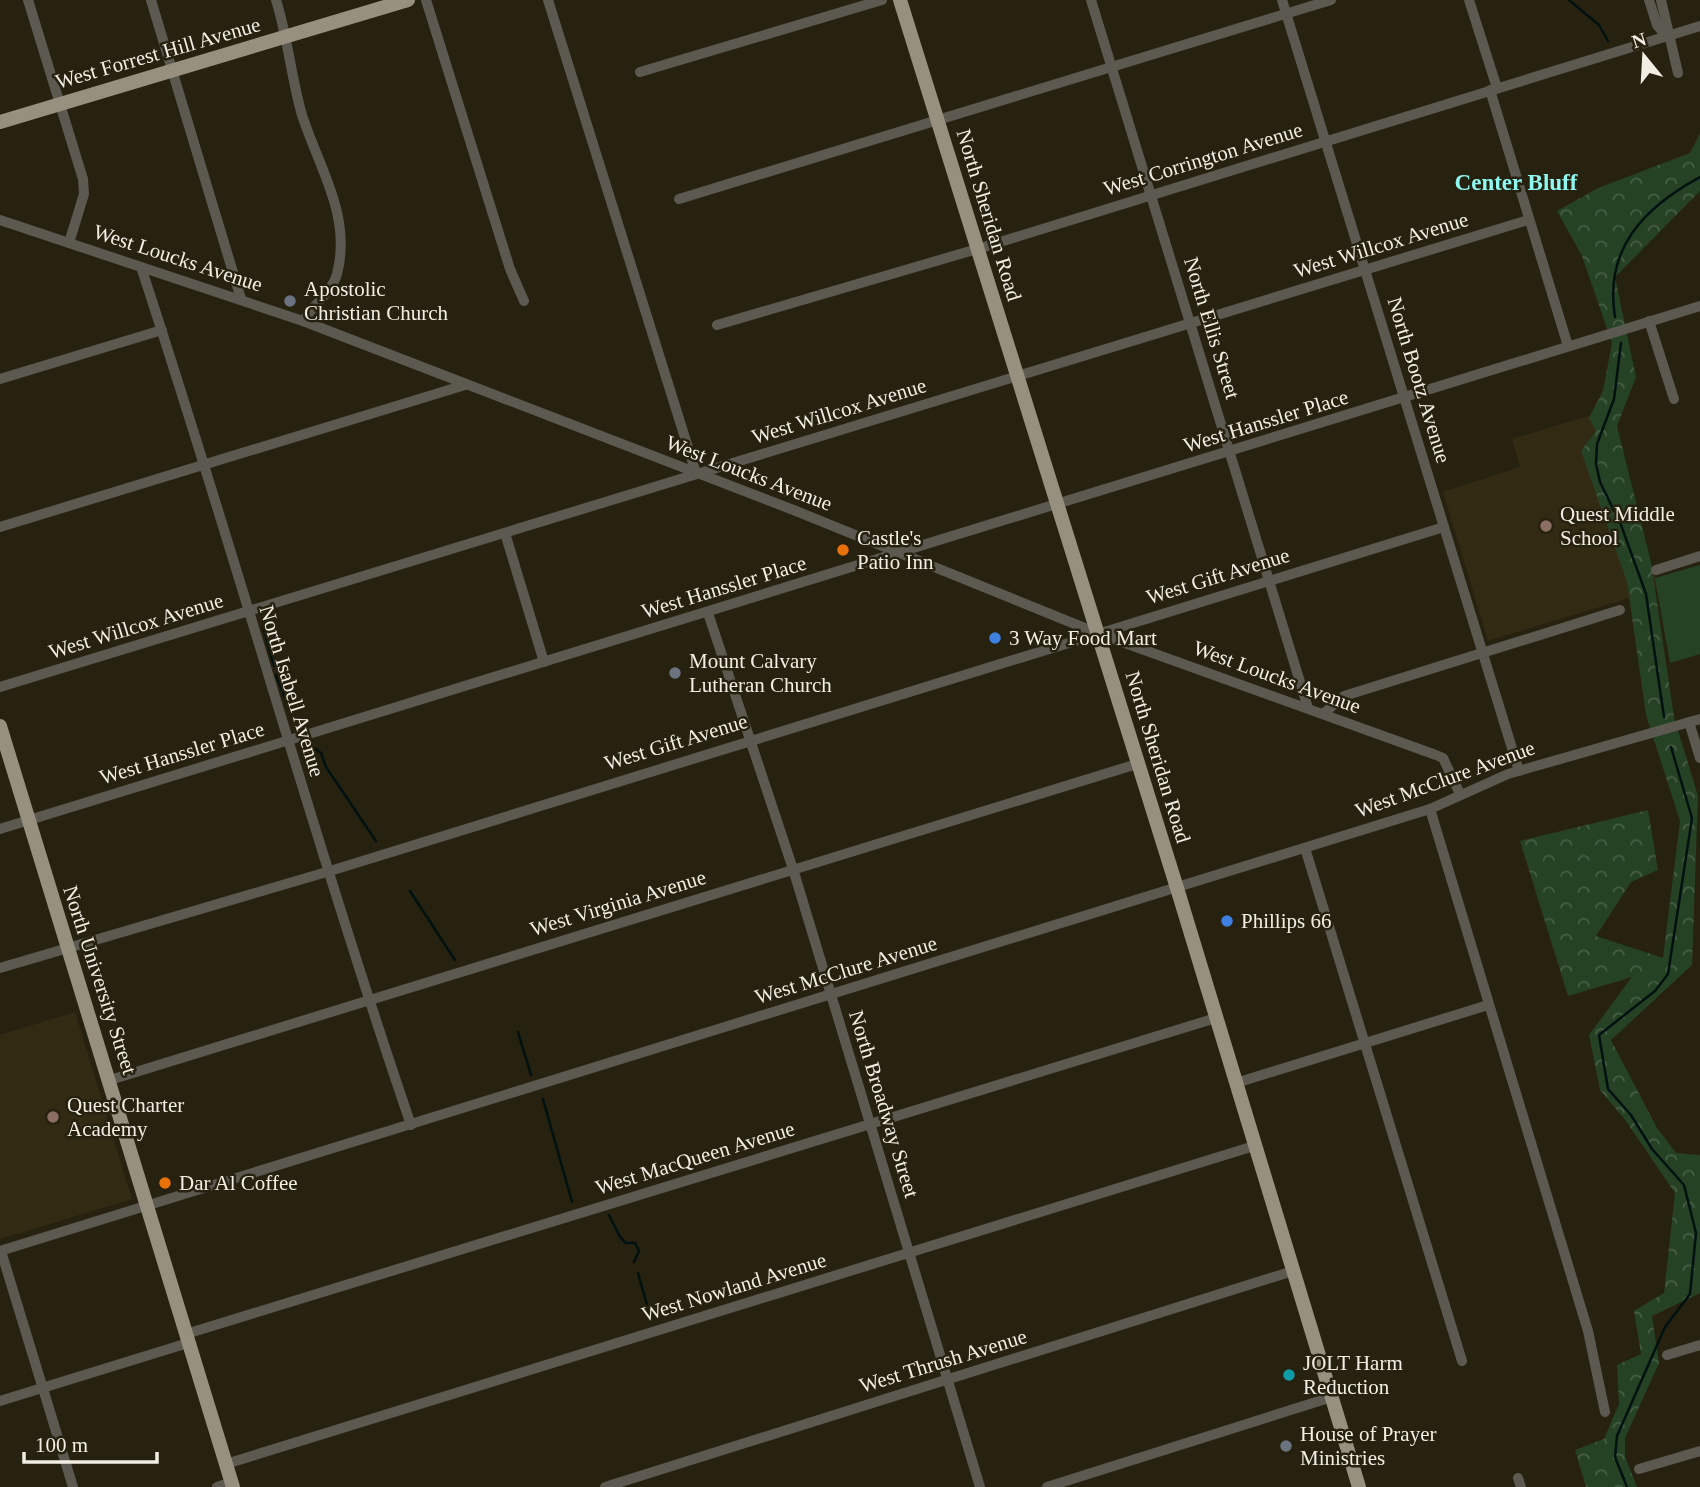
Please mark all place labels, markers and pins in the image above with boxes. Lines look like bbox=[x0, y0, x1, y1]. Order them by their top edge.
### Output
place label: Apostolic Christian Church bbox=[304, 277, 449, 325]
marker: Apostolic Christian Church bbox=[282, 293, 298, 309]
place label: Quest Middle School bbox=[1560, 502, 1675, 550]
marker: Quest Middle School bbox=[1538, 518, 1554, 534]
place label: Castle's Patio Inn bbox=[857, 526, 934, 574]
marker: Castle's Patio Inn bbox=[835, 542, 851, 558]
place label: 3 Way Food Mart bbox=[1009, 626, 1157, 650]
marker: 3 Way Food Mart bbox=[987, 630, 1003, 646]
place label: Mount Calvary Lutheran Church bbox=[689, 649, 832, 697]
marker: Mount Calvary Lutheran Church bbox=[667, 665, 683, 681]
place label: Phillips 66 bbox=[1241, 909, 1331, 933]
marker: Phillips 66 bbox=[1219, 913, 1235, 929]
place label: Quest Charter Academy bbox=[67, 1093, 184, 1141]
marker: Quest Charter Academy bbox=[45, 1109, 61, 1125]
place label: Dar Al Coffee bbox=[179, 1171, 298, 1195]
marker: Dar Al Coffee bbox=[157, 1175, 173, 1191]
place label: JOLT Harm Reduction bbox=[1303, 1351, 1403, 1399]
marker: JOLT Harm Reduction bbox=[1281, 1367, 1297, 1383]
place label: House of Prayer Ministries bbox=[1300, 1422, 1436, 1470]
marker: House of Prayer Ministries bbox=[1278, 1438, 1294, 1454]

